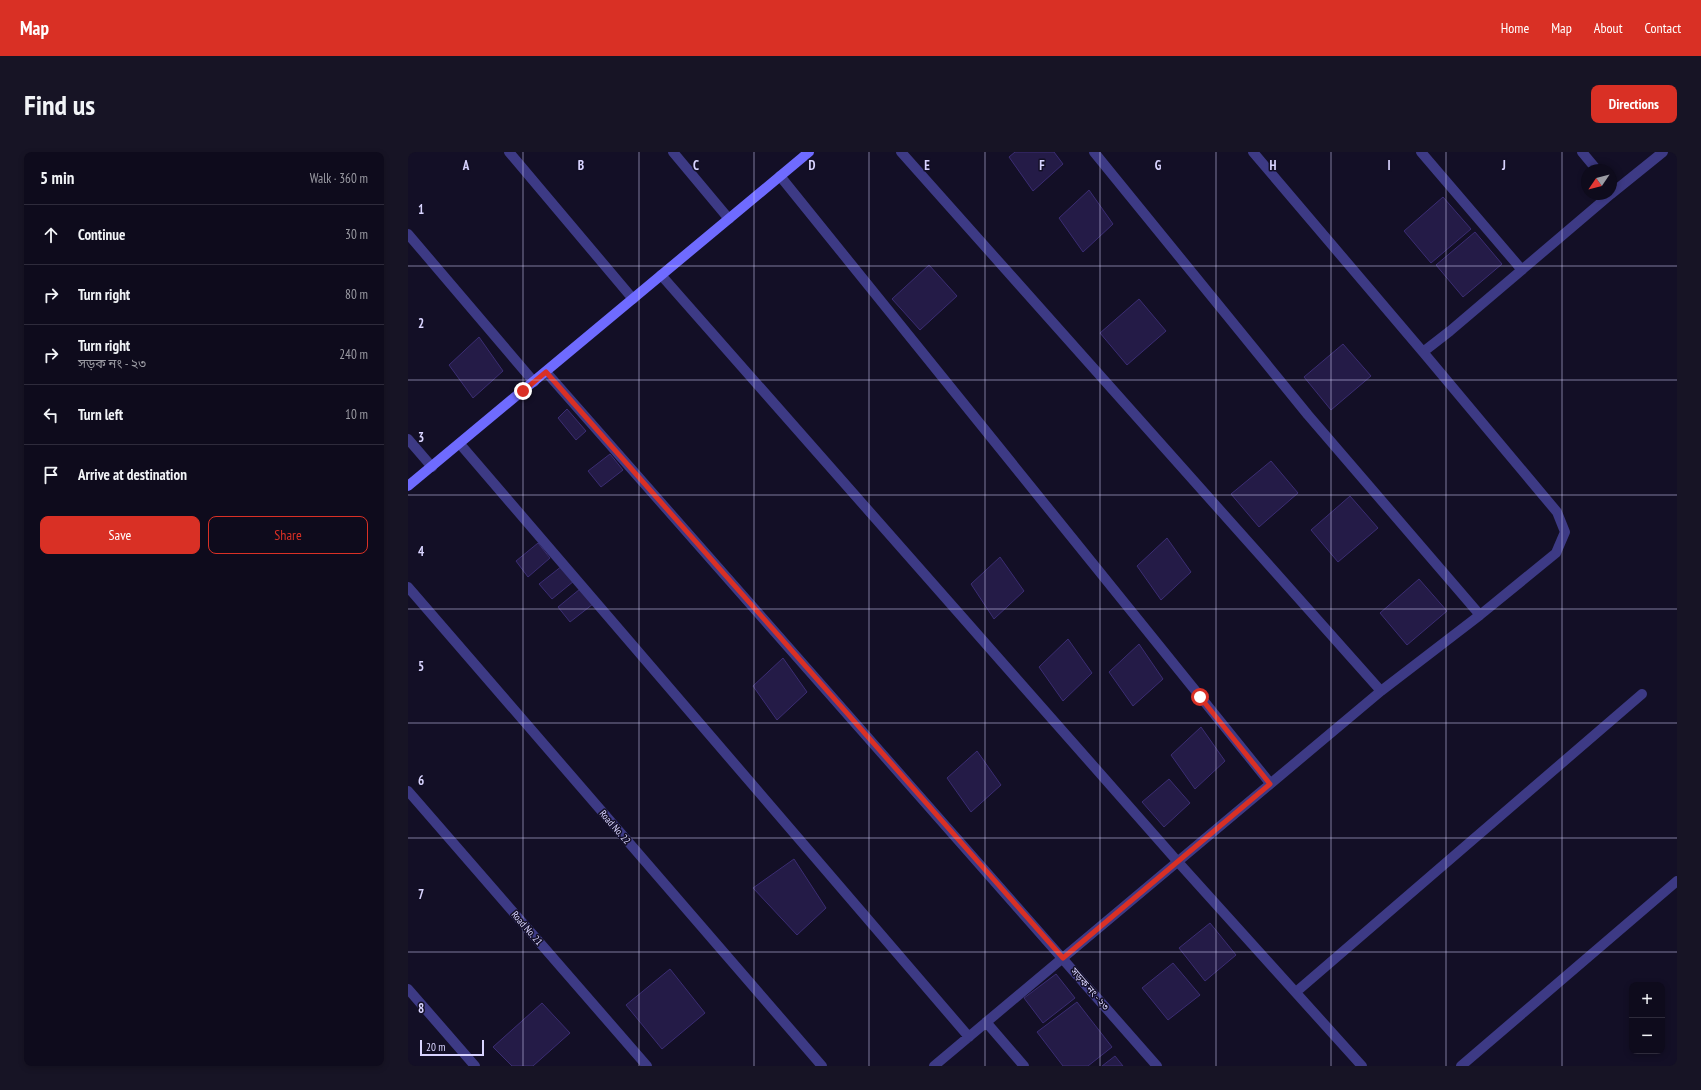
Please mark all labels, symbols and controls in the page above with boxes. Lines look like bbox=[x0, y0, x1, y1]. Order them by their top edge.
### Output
text: Map bbox=[20, 16, 49, 40]
text: Home bbox=[1501, 19, 1529, 37]
text: Map bbox=[1551, 19, 1572, 37]
text: About bbox=[1594, 19, 1623, 37]
text: Contact bbox=[1645, 19, 1681, 37]
button: Directions bbox=[1591, 85, 1677, 123]
text: Find us bbox=[24, 86, 95, 123]
text: A bbox=[462, 157, 470, 174]
text: B bbox=[578, 157, 584, 174]
text: C bbox=[693, 157, 699, 174]
text: D bbox=[809, 157, 816, 174]
text: E bbox=[924, 157, 930, 174]
text: F bbox=[1039, 157, 1045, 174]
text: G bbox=[1155, 157, 1162, 174]
text: H bbox=[1270, 157, 1277, 174]
text: I bbox=[1387, 157, 1391, 174]
text: J bbox=[1501, 157, 1506, 174]
north arrow bbox=[1581, 164, 1617, 200]
text: 5 min bbox=[40, 167, 74, 189]
text: Walk · 360 m bbox=[310, 170, 368, 187]
text: 1 bbox=[418, 201, 424, 218]
icon: ahead bbox=[40, 224, 62, 246]
text: Continue bbox=[78, 225, 125, 244]
text: 30 m bbox=[345, 226, 368, 243]
icon: right bbox=[40, 284, 62, 306]
text: Turn right bbox=[78, 285, 130, 304]
text: 80 m bbox=[345, 286, 368, 303]
text: 2 bbox=[418, 315, 424, 332]
text: Turn right bbox=[78, 336, 130, 355]
icon: right bbox=[40, 344, 62, 366]
text: 240 m bbox=[339, 346, 368, 363]
text: সড়ক নং - ২৩ bbox=[78, 355, 146, 372]
route end bbox=[514, 382, 532, 400]
icon: left bbox=[40, 404, 62, 426]
text: Turn left bbox=[78, 405, 123, 424]
text: 10 m bbox=[345, 406, 368, 423]
text: 3 bbox=[418, 429, 424, 446]
icon: arrive bbox=[40, 464, 62, 486]
text: Arrive at destination bbox=[78, 465, 187, 484]
button: Save bbox=[40, 516, 200, 554]
button: Share bbox=[208, 516, 368, 554]
text: 4 bbox=[418, 543, 425, 560]
text: 5 bbox=[418, 658, 424, 675]
route start bbox=[1191, 688, 1209, 706]
text: 6 bbox=[418, 772, 424, 789]
street label: Road No. 22 bbox=[597, 807, 633, 847]
text: 7 bbox=[418, 886, 424, 903]
street label: Road No. 21 bbox=[509, 908, 545, 948]
street label: সড়ক নং - ২৩ bbox=[1067, 964, 1112, 1013]
map controls bbox=[1629, 982, 1665, 1054]
button: + bbox=[1629, 982, 1665, 1018]
text: 8 bbox=[418, 1000, 424, 1017]
button: − bbox=[1629, 1018, 1665, 1054]
scale bar bbox=[420, 1038, 484, 1057]
text: 20 m bbox=[426, 1040, 445, 1054]

